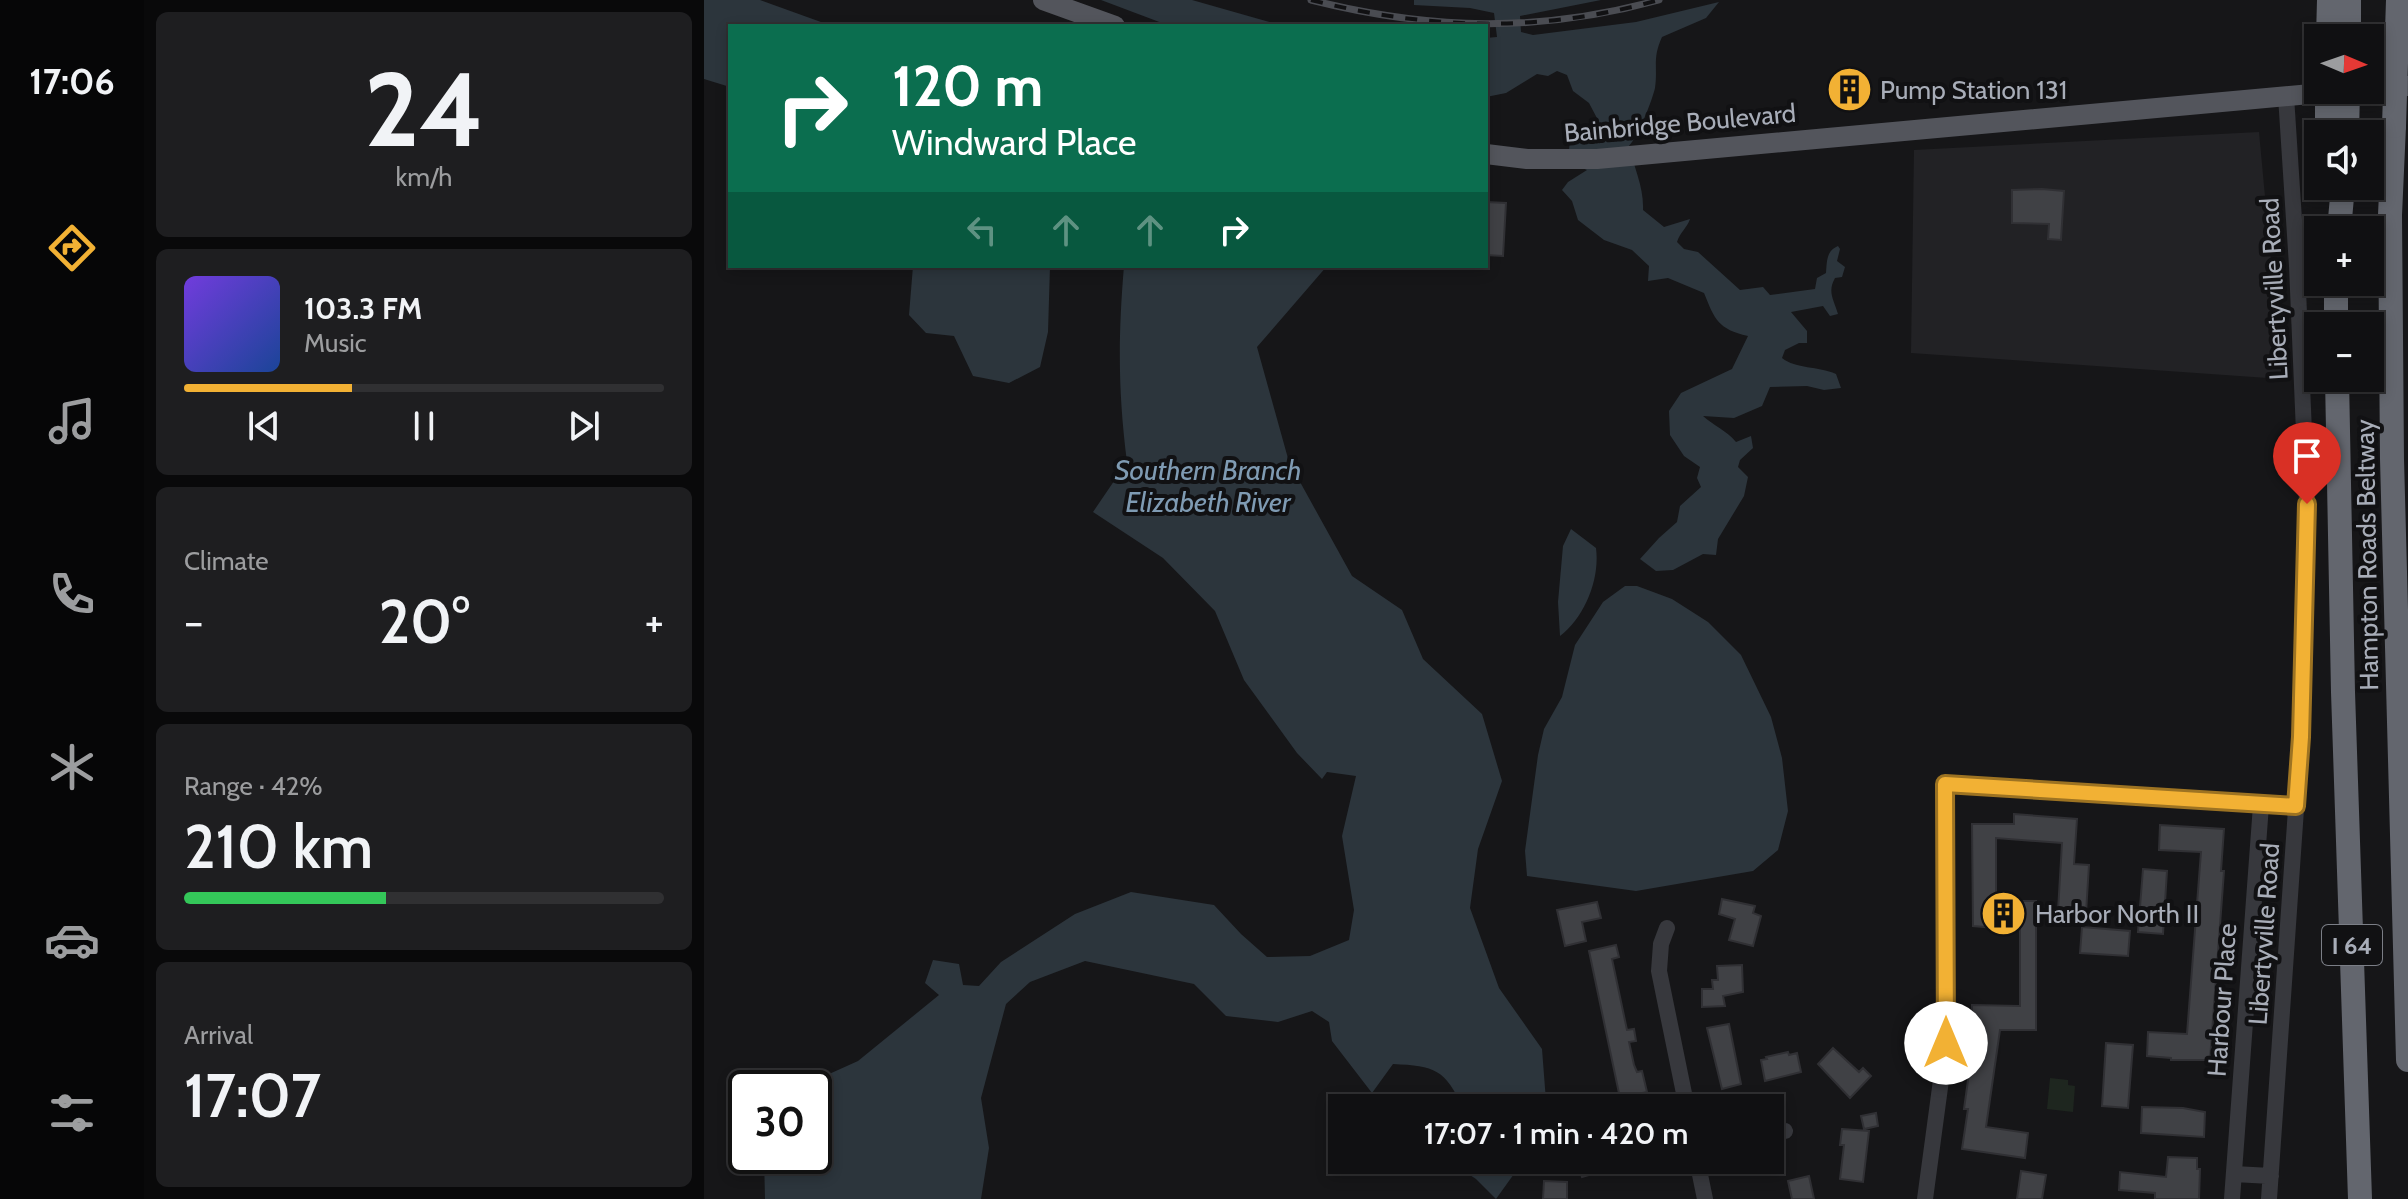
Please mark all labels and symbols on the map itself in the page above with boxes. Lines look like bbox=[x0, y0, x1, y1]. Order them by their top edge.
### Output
north arrow bbox=[2304, 24, 2384, 104]
building icon: Pump Station 131 bbox=[1825, 66, 1873, 114]
place label: Pump Station 131 bbox=[1880, 74, 2067, 106]
street label: Bainbridge Boulevard bbox=[1563, 97, 1797, 149]
street label: Libertyville Road bbox=[2253, 197, 2295, 381]
street label: Hampton Roads Beltway bbox=[2349, 419, 2385, 691]
pin bbox=[2273, 422, 2341, 504]
water label: Southern Branch Elizabeth River bbox=[1115, 453, 1301, 519]
street label: Libertyville Road bbox=[2242, 842, 2286, 1026]
building icon: Harbor North II bbox=[1980, 890, 2028, 938]
place label: Harbor North II bbox=[2035, 898, 2199, 930]
street label: Harbour Place bbox=[2201, 922, 2243, 1078]
road number: I 64 bbox=[2322, 925, 2382, 965]
position arrow bbox=[1904, 1001, 1988, 1085]
speed limit sign: 30 bbox=[728, 1070, 832, 1174]

